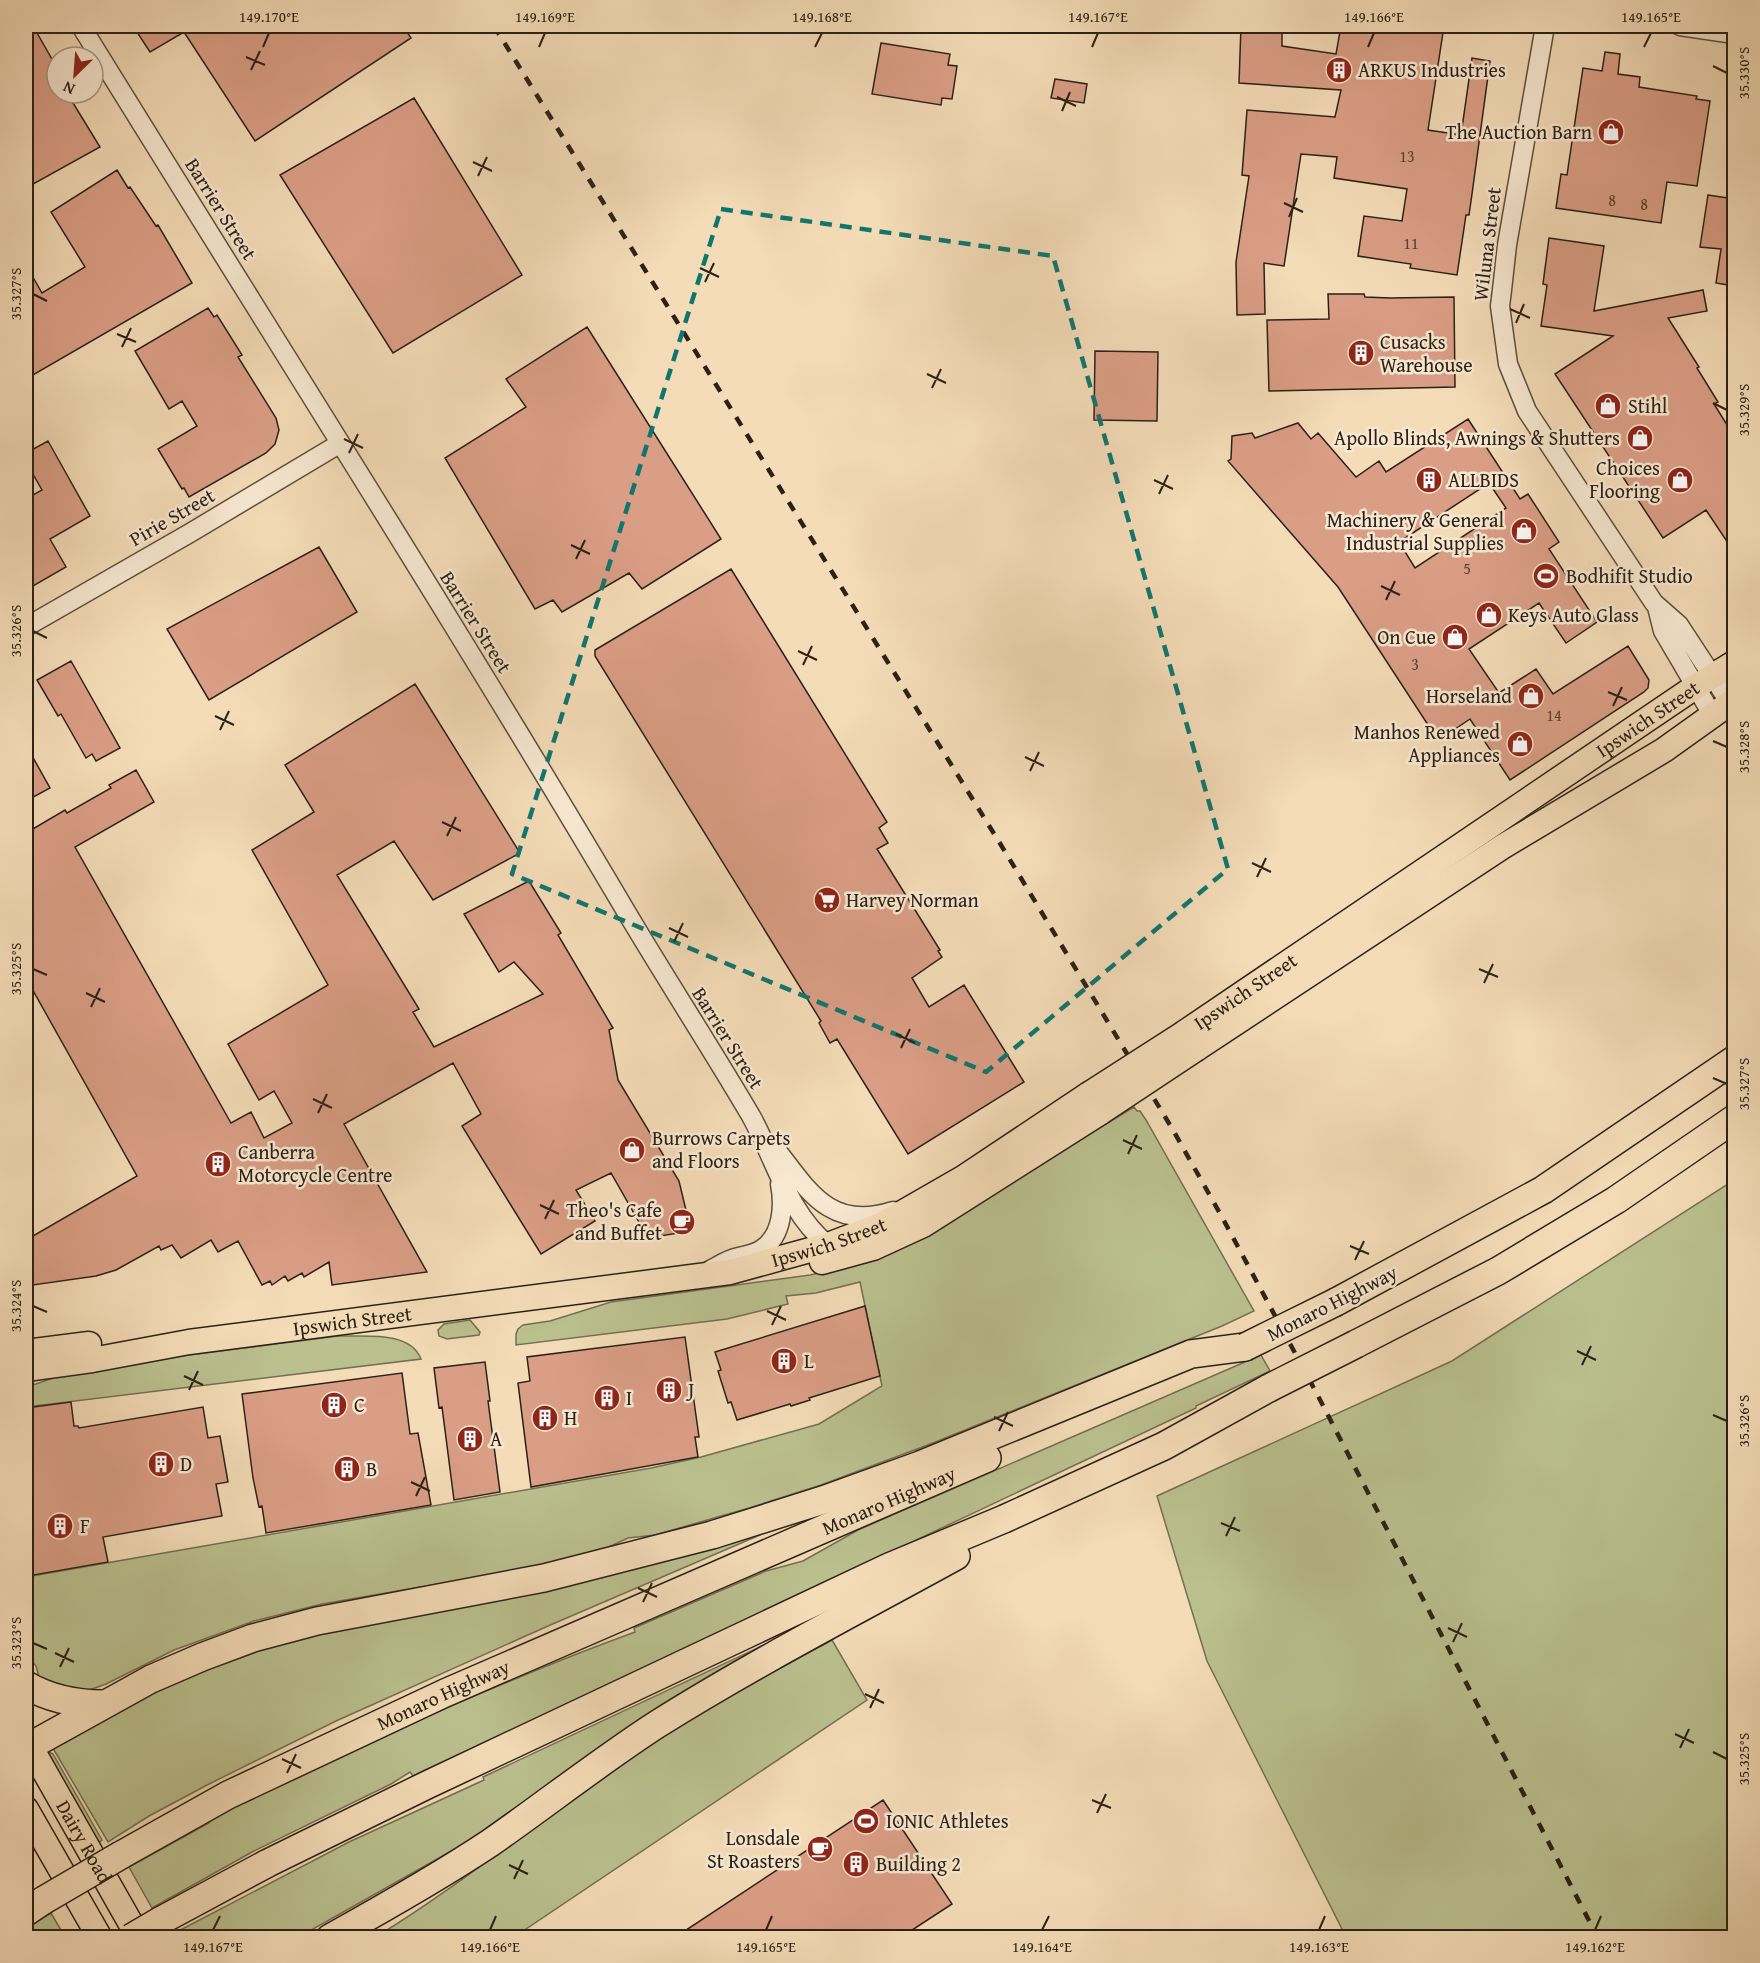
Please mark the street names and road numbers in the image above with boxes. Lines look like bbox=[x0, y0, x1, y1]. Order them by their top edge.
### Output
street label: Barrier Street bbox=[179, 152, 264, 265]
street label: Wiluna Street bbox=[1465, 185, 1508, 303]
street label: Pirie Street bbox=[124, 480, 220, 553]
street label: Barrier Street bbox=[434, 565, 519, 678]
street label: Ipswich Street bbox=[1590, 673, 1705, 764]
street label: Ipswich Street bbox=[1187, 946, 1303, 1037]
street label: Barrier Street bbox=[686, 981, 771, 1094]
street label: Ipswich Street bbox=[768, 1209, 890, 1274]
street label: Monaro Highway bbox=[1261, 1257, 1402, 1348]
street label: Ipswich Street bbox=[291, 1298, 413, 1342]
street label: Monaro Highway bbox=[817, 1458, 960, 1542]
street label: Monaro Highway bbox=[372, 1652, 514, 1737]
street label: Dairy Road bbox=[49, 1794, 120, 1889]

